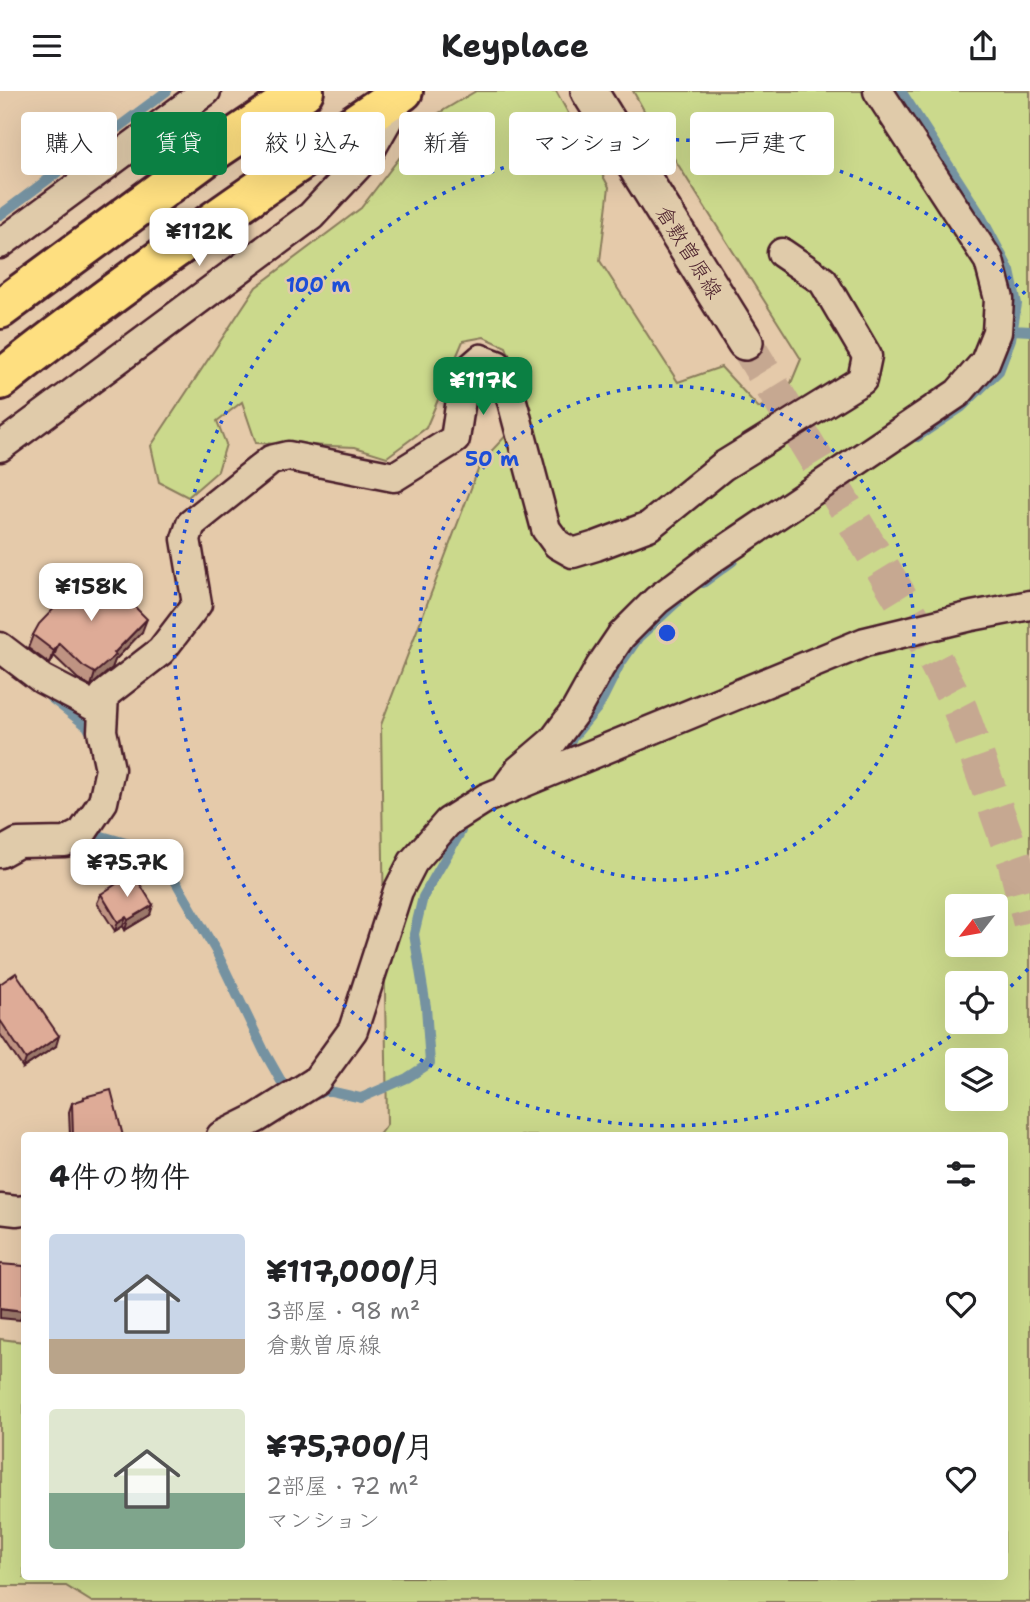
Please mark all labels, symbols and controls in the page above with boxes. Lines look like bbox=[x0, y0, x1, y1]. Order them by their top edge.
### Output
text: Keyplace bbox=[441, 24, 589, 67]
icon: menu bbox=[28, 27, 66, 65]
icon: share bbox=[964, 27, 1002, 65]
chip: 購入 bbox=[21, 112, 117, 175]
chip: 賃貸 bbox=[131, 112, 227, 175]
chip: 絞り込み bbox=[241, 112, 385, 175]
chip: 新着 bbox=[399, 112, 495, 175]
chip: マンション bbox=[509, 112, 676, 175]
chip: 一戸建て bbox=[690, 112, 834, 175]
street label: 倉敷曽原線 bbox=[649, 200, 729, 304]
pin: ¥112K bbox=[150, 209, 248, 268]
text: ¥112K bbox=[165, 216, 233, 246]
text: 100 m bbox=[286, 271, 350, 299]
pin: ¥117K bbox=[434, 357, 532, 417]
text: ¥117K bbox=[449, 365, 517, 395]
text: 50 m bbox=[465, 445, 519, 473]
pin: ¥158K bbox=[42, 563, 140, 623]
text: ¥158K bbox=[55, 571, 127, 601]
centre of rings bbox=[655, 621, 679, 645]
pin: ¥75.7K bbox=[70, 839, 184, 899]
text: ¥75.7K bbox=[86, 847, 168, 877]
north arrow bbox=[945, 894, 1008, 957]
map controls bbox=[945, 894, 1008, 1111]
button: locate bbox=[945, 971, 1008, 1034]
button: layers bbox=[945, 1048, 1008, 1111]
icon: filters bbox=[942, 1155, 980, 1193]
text: 4件の物件 bbox=[49, 1156, 190, 1197]
text: ¥117,000/月 bbox=[266, 1251, 443, 1292]
icon: home bbox=[105, 1262, 189, 1346]
icon: heart bbox=[942, 1285, 980, 1323]
text: 3部屋 · 98 m² bbox=[266, 1296, 420, 1326]
text: 倉敷曽原線 bbox=[266, 1330, 381, 1360]
text: ¥75,700/月 bbox=[266, 1426, 434, 1467]
icon: home bbox=[105, 1437, 189, 1521]
icon: heart bbox=[942, 1460, 980, 1498]
text: 2部屋 · 72 m² bbox=[266, 1471, 419, 1501]
text: マンション bbox=[266, 1505, 380, 1535]

